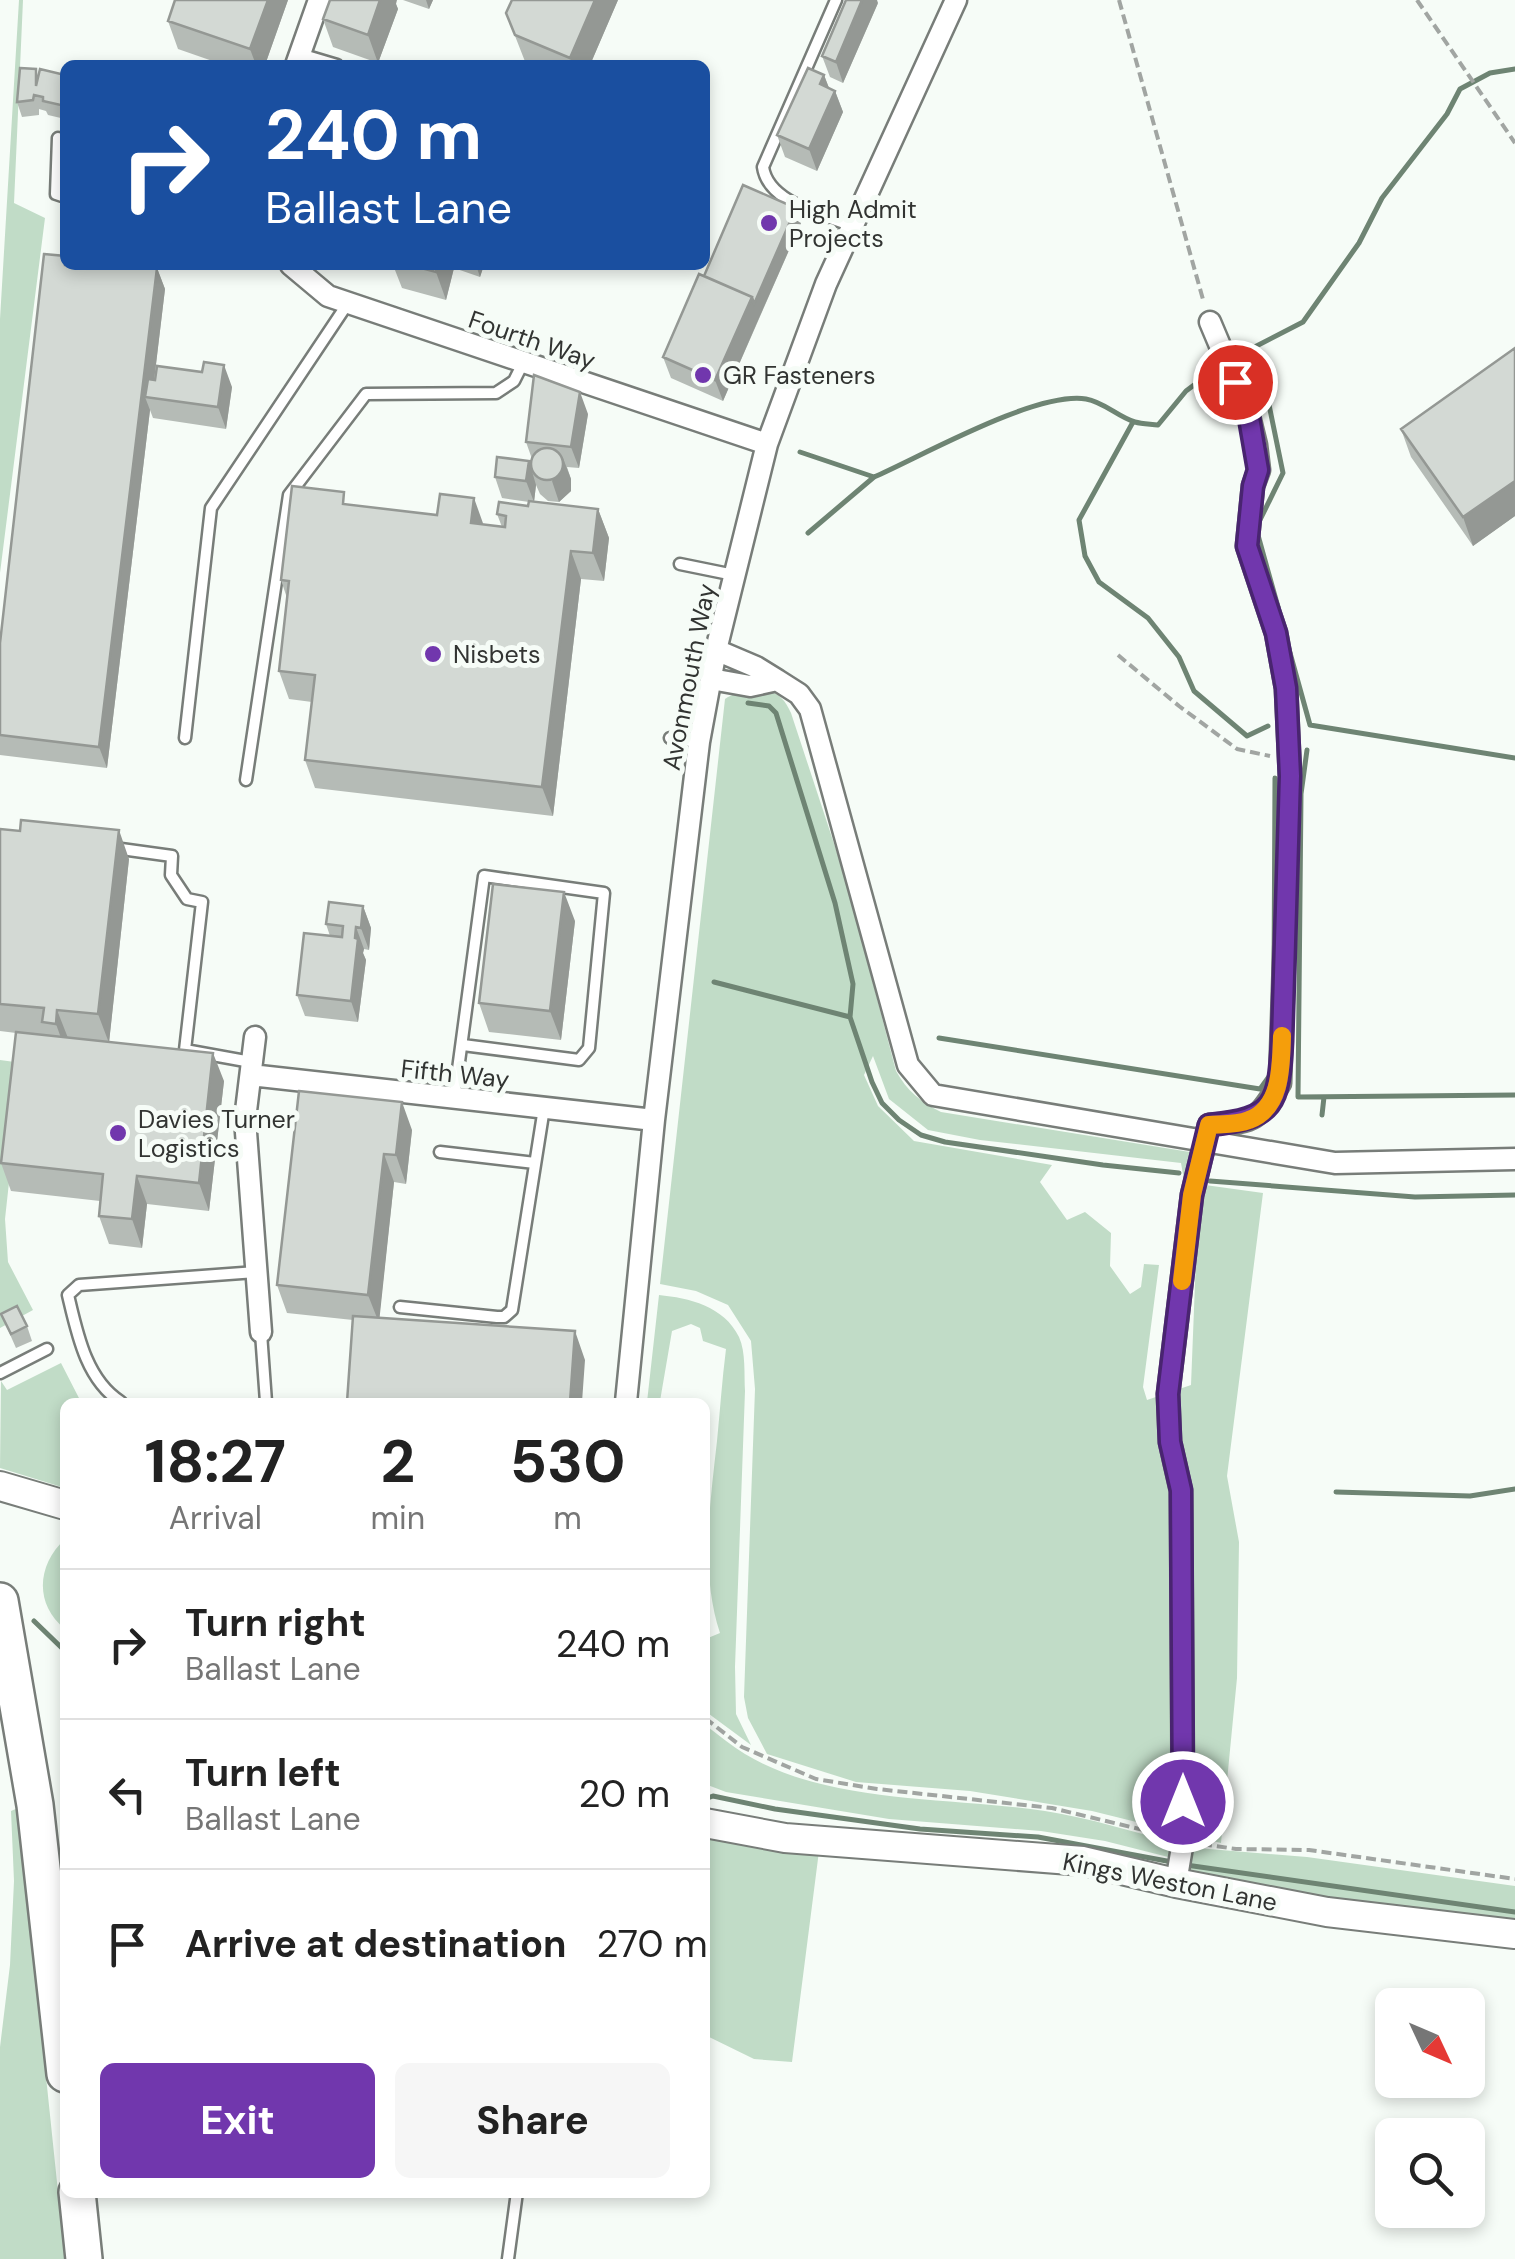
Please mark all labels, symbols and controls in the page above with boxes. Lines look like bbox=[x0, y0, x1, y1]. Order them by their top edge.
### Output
text: 240 m bbox=[265, 90, 482, 181]
icon: right bbox=[100, 100, 230, 230]
text: Ballast Lane bbox=[265, 178, 512, 237]
place label: High Admit Projects bbox=[789, 193, 917, 255]
marker: High Admit Projects bbox=[758, 212, 780, 234]
street label: Fourth Way bbox=[464, 303, 600, 377]
pin bbox=[1193, 340, 1278, 425]
icon: arrive bbox=[1208, 355, 1263, 410]
place label: GR Fasteners bbox=[723, 359, 876, 392]
marker: GR Fasteners bbox=[692, 364, 714, 386]
street label: Avonmouth Way bbox=[655, 581, 723, 773]
place label: Nisbets bbox=[453, 638, 541, 671]
marker: Nisbets bbox=[422, 643, 444, 665]
street label: Fifth Way bbox=[399, 1052, 511, 1096]
place label: Davies Turner Logistics bbox=[138, 1103, 295, 1165]
marker: Davies Turner Logistics bbox=[107, 1122, 129, 1144]
text: 18:27 bbox=[145, 1422, 286, 1501]
text: 2 bbox=[381, 1422, 415, 1501]
text: 530 bbox=[510, 1422, 625, 1501]
text: Arrival bbox=[169, 1497, 262, 1539]
text: min bbox=[371, 1497, 425, 1539]
text: m bbox=[553, 1497, 582, 1539]
text: Turn right bbox=[185, 1598, 366, 1648]
icon: right bbox=[100, 1617, 155, 1672]
text: 240 m bbox=[556, 1619, 670, 1669]
text: Ballast Lane bbox=[185, 1648, 361, 1690]
text: Turn left bbox=[185, 1748, 341, 1798]
position arrow bbox=[1131, 1750, 1235, 1854]
icon: left bbox=[100, 1767, 155, 1822]
text: 20 m bbox=[579, 1769, 670, 1819]
text: Ballast Lane bbox=[185, 1798, 361, 1840]
street label: Kings Weston Lane bbox=[1060, 1845, 1280, 1919]
icon: arrive bbox=[100, 1917, 155, 1972]
text: Arrive at destination bbox=[185, 1919, 567, 1969]
text: 270 m bbox=[597, 1919, 708, 1969]
north arrow bbox=[1375, 1988, 1485, 2098]
map controls bbox=[1375, 1988, 1485, 2228]
button: Exit bbox=[100, 2063, 375, 2178]
button: Share bbox=[395, 2063, 670, 2178]
button: search bbox=[1375, 2118, 1485, 2228]

